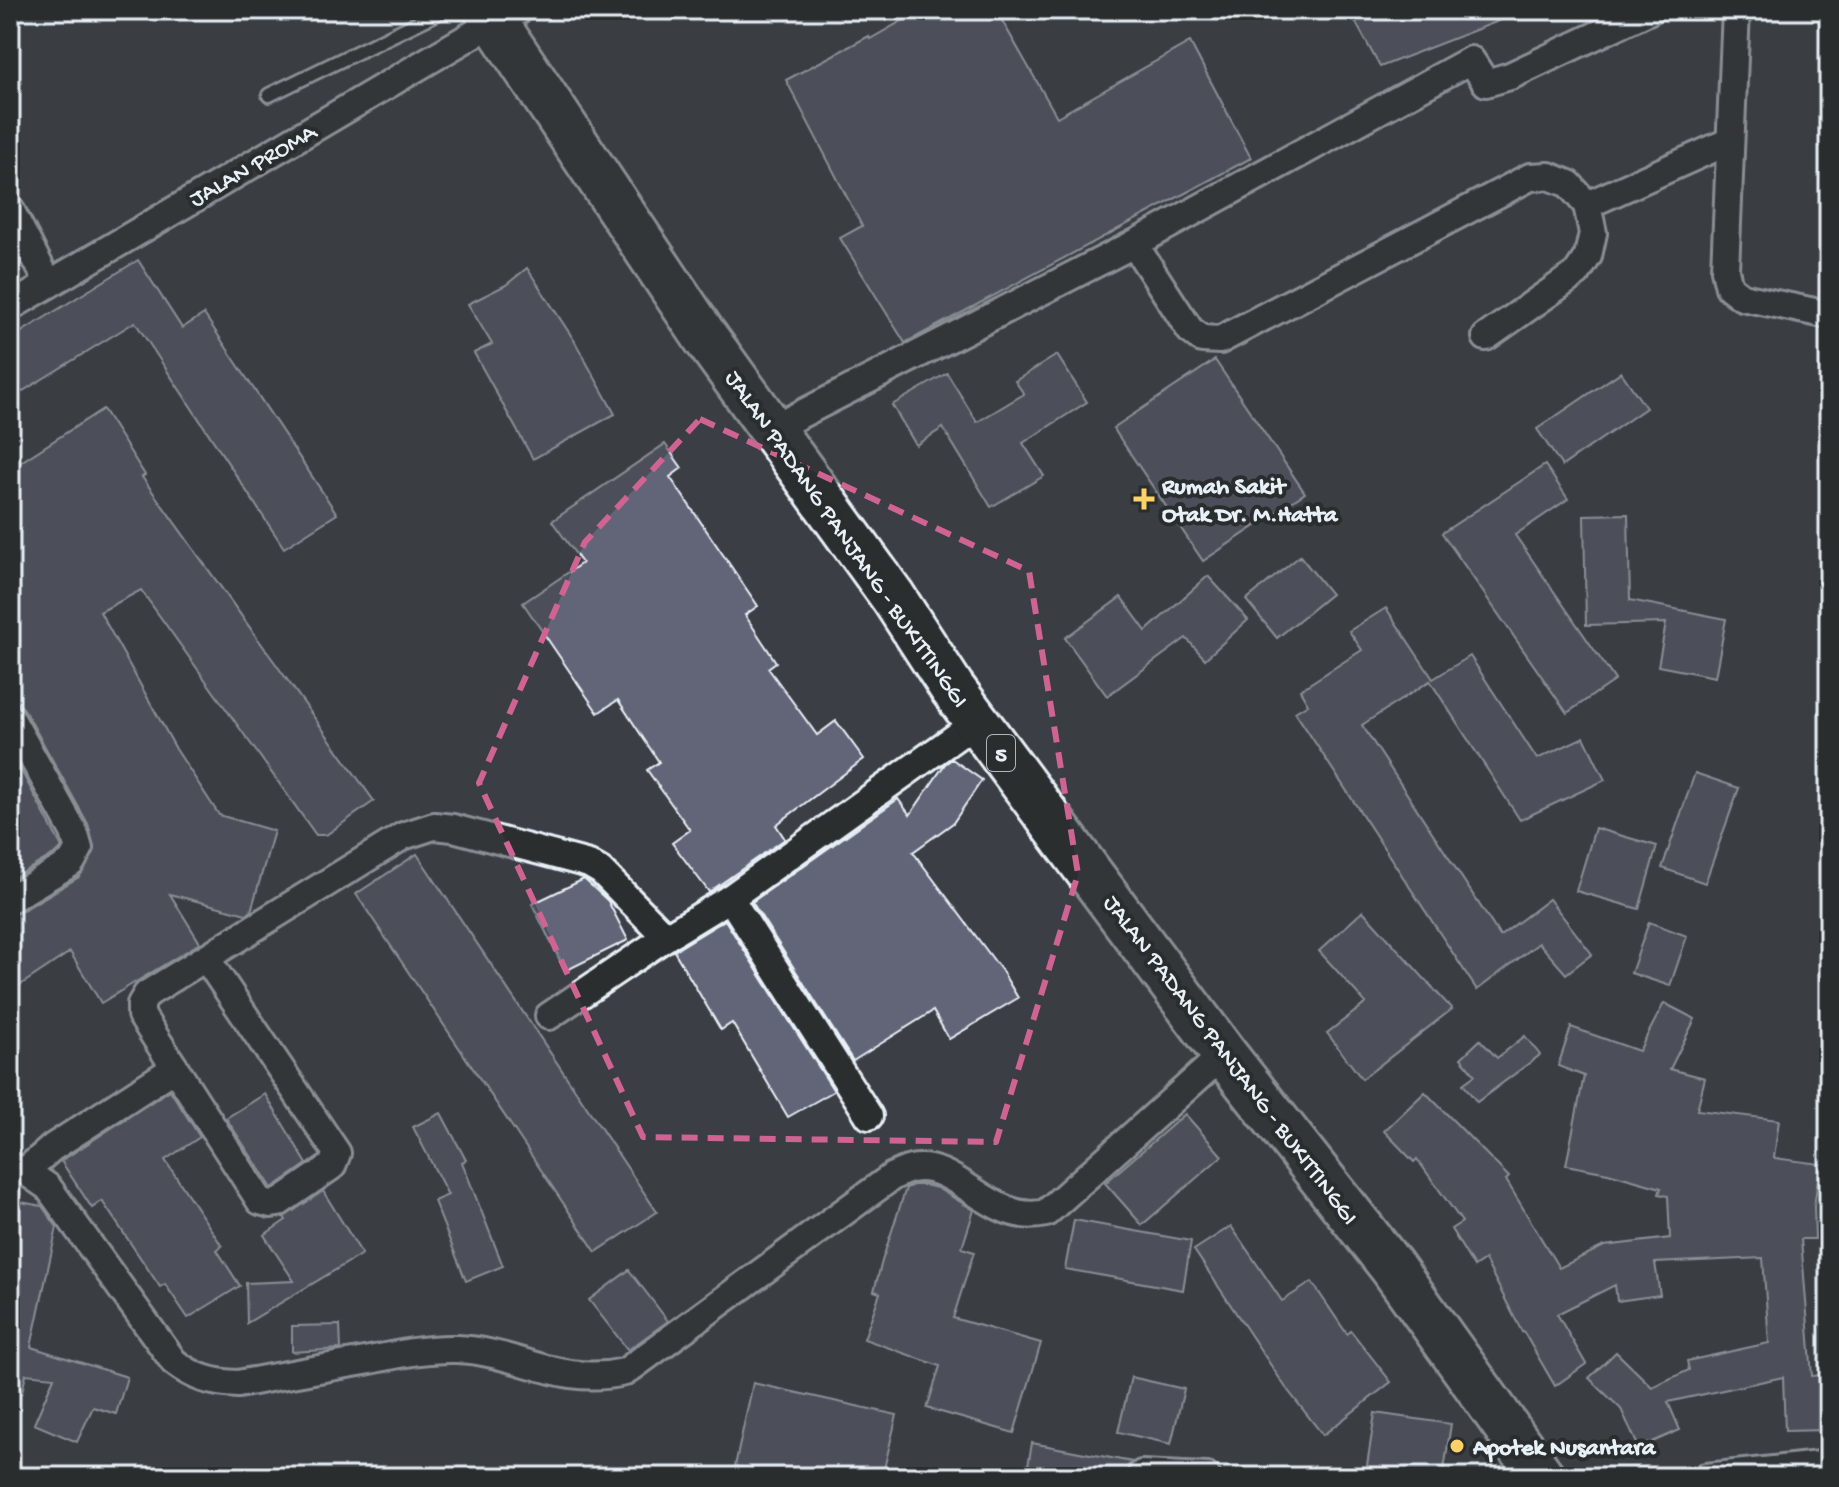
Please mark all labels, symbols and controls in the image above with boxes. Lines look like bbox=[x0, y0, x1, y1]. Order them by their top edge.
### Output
street label: JALAN PROMA bbox=[185, 118, 324, 215]
street label: JALAN PADANG PANJANG - BUKITTINGGI bbox=[717, 366, 973, 714]
place label: Rumah Sakit Otak Dr. M.Hatta bbox=[1161, 474, 1339, 531]
marker: Rumah Sakit Otak Dr. M.Hatta bbox=[1133, 488, 1155, 510]
road number: 5 bbox=[987, 735, 1015, 771]
street label: JALAN PADANG PANJANG - BUKITTINGGI bbox=[1096, 890, 1363, 1232]
place label: Apotek Nusantara bbox=[1472, 1435, 1657, 1464]
marker: Apotek Nusantara bbox=[1448, 1437, 1466, 1455]

